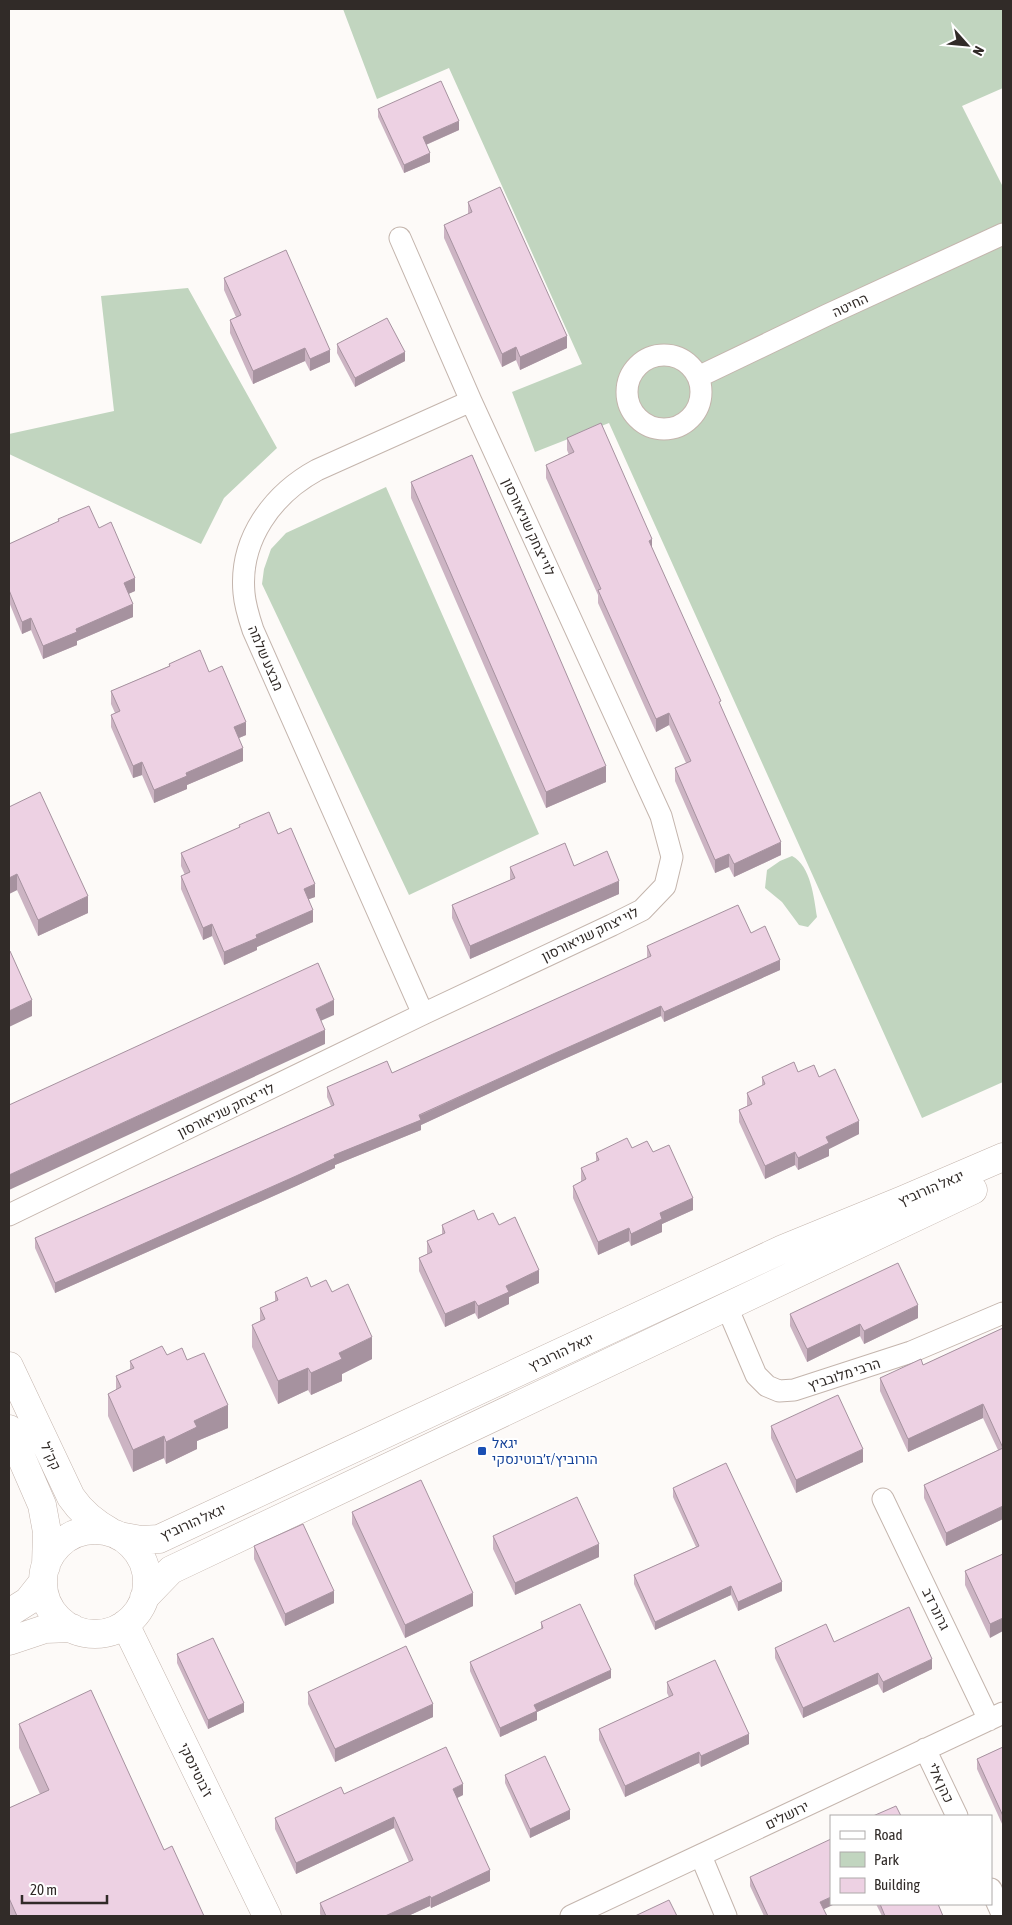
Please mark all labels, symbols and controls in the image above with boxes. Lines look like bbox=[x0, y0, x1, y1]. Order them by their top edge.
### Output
north arrow bbox=[942, 20, 992, 70]
text: N bbox=[970, 44, 988, 58]
street label: החיטה bbox=[829, 290, 871, 320]
street label: לוי יצחק שניאורסון bbox=[499, 476, 559, 578]
street label: מבצע שלמה bbox=[245, 623, 287, 693]
street label: לוי יצחק שניאורסון bbox=[539, 904, 641, 964]
street label: לוי יצחק שניאורסון bbox=[175, 1080, 277, 1140]
street label: יגאל הורוביץ bbox=[896, 1167, 966, 1209]
street label: יגאל הורוביץ bbox=[526, 1330, 596, 1374]
street label: הרבי מלובביץ bbox=[806, 1355, 882, 1393]
place label: יגאל הורוביץ/ז׳בוטינסקי bbox=[492, 1435, 598, 1467]
street label: קק"ל bbox=[38, 1439, 64, 1473]
marker: יגאל הורוביץ/ז׳בוטינסקי bbox=[476, 1445, 488, 1457]
street label: יגאל הורוביץ bbox=[158, 1500, 228, 1544]
street label: גרונר דב bbox=[919, 1585, 953, 1633]
street label: ז'בוטינסקי bbox=[176, 1740, 216, 1800]
street label: כהן אלי bbox=[925, 1761, 957, 1805]
street label: ירושלים bbox=[763, 1798, 811, 1832]
legend bbox=[830, 1815, 992, 1905]
text: Road bbox=[874, 1826, 903, 1843]
text: Park bbox=[874, 1851, 899, 1868]
scale bar bbox=[22, 1872, 108, 1904]
text: Building bbox=[874, 1876, 920, 1893]
text: 20 m bbox=[30, 1881, 57, 1898]

